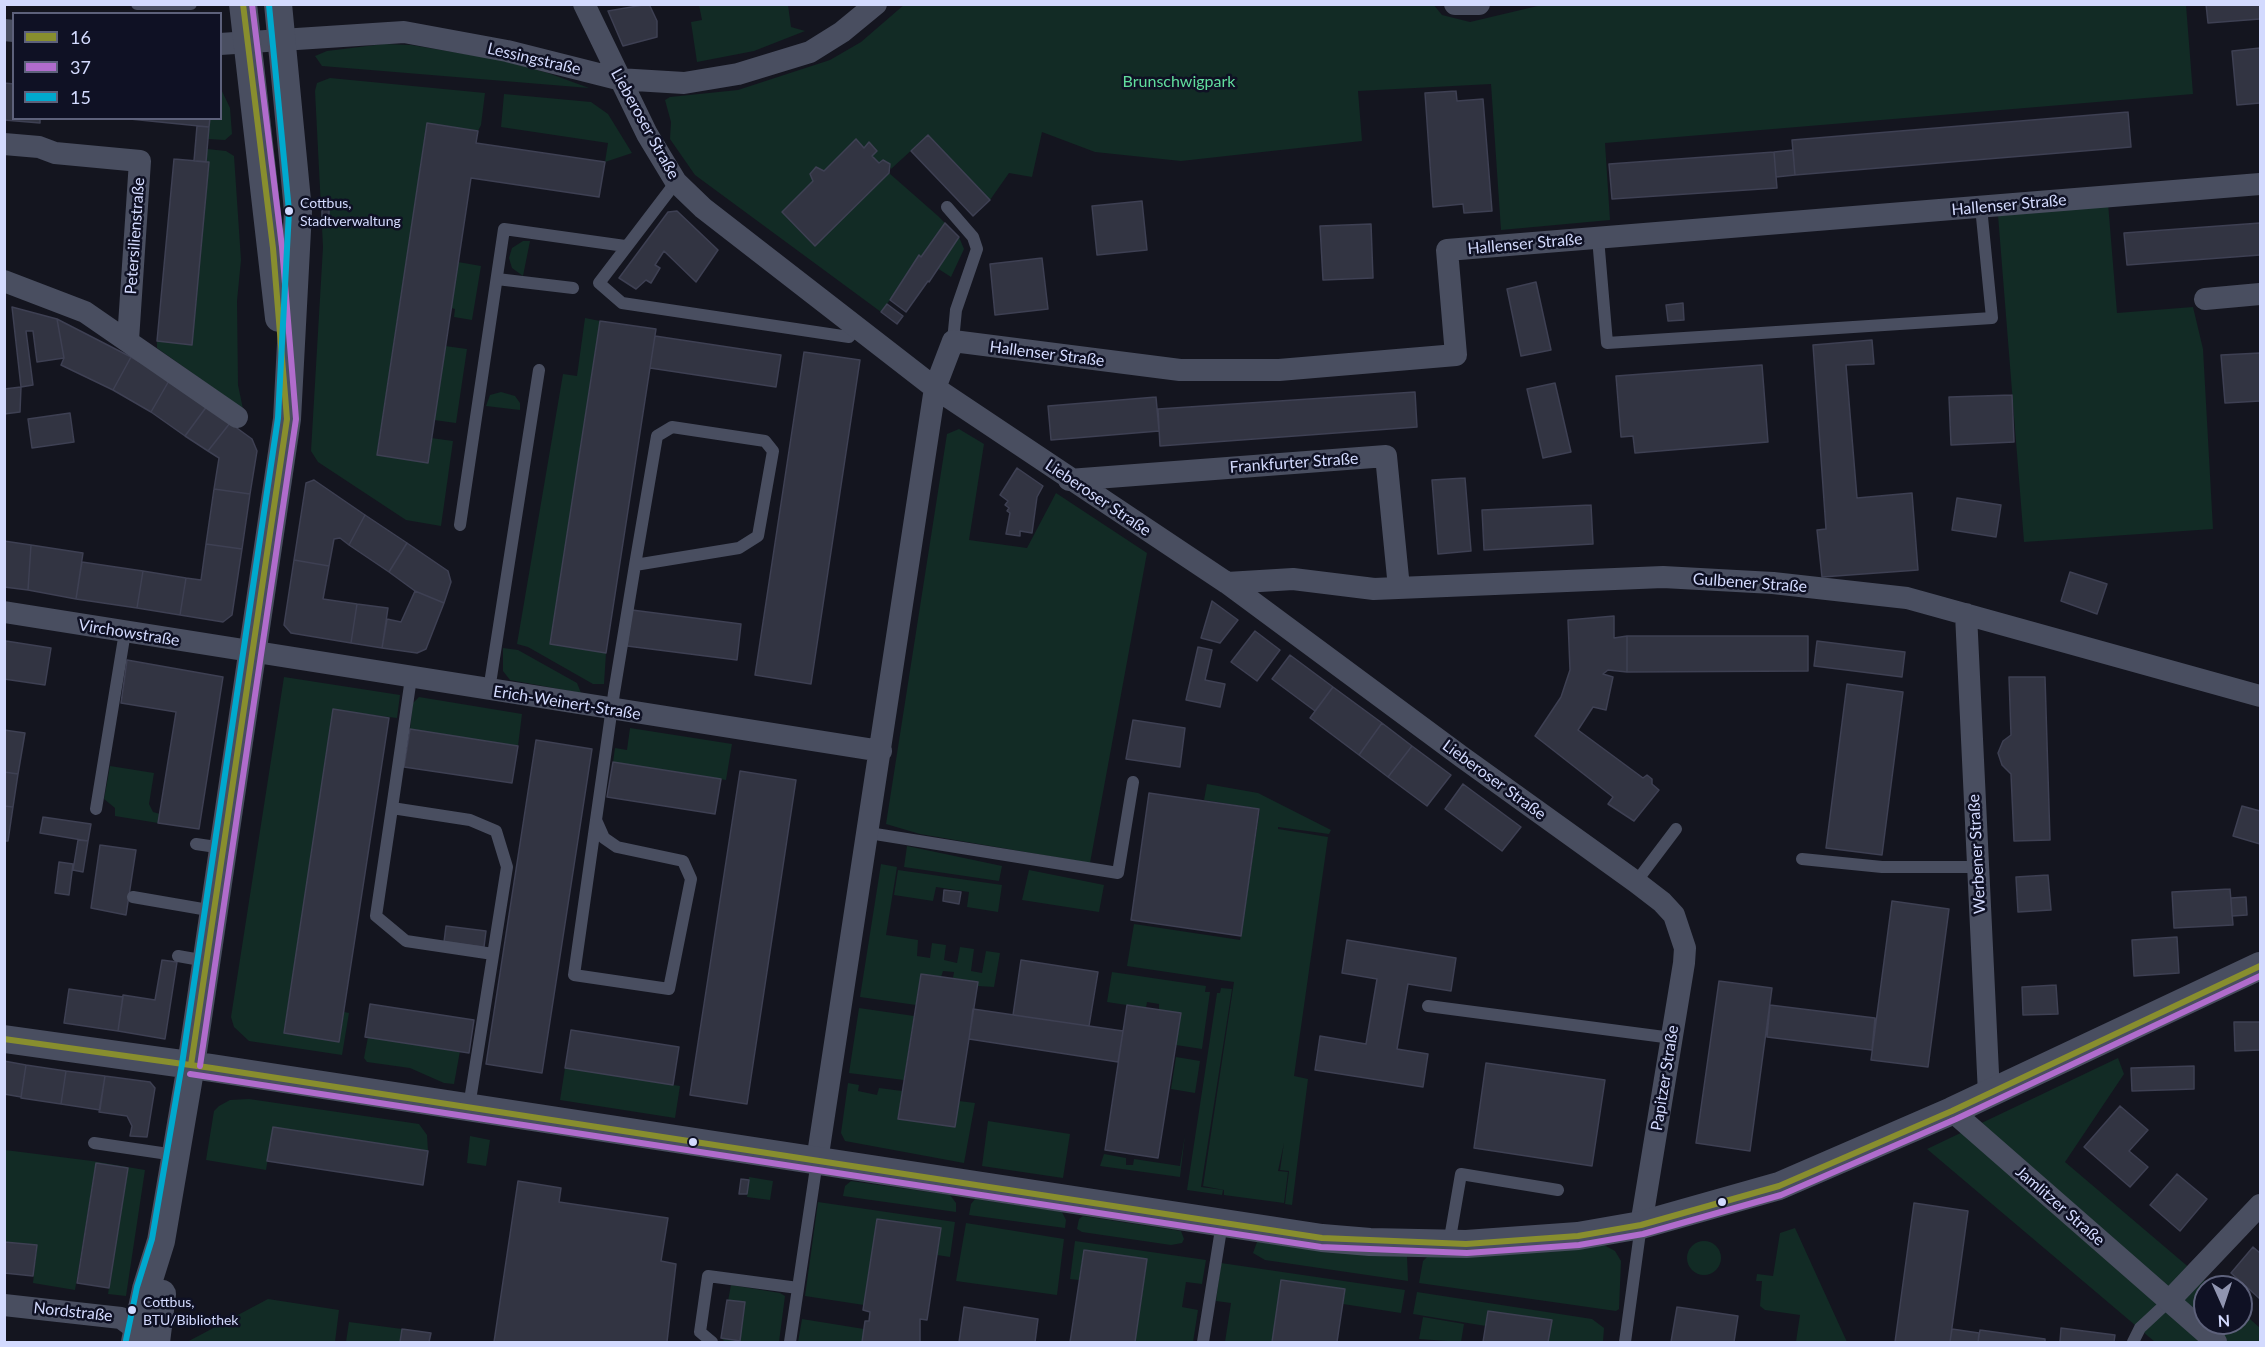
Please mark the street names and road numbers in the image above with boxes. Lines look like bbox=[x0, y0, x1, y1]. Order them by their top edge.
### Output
street label: Lessingstraße bbox=[486, 39, 582, 79]
street label: Lieberoser Straße bbox=[607, 65, 683, 183]
street label: Petersilienstraße bbox=[121, 177, 149, 295]
street label: Hallenser Straße bbox=[1951, 190, 2067, 220]
street label: Hallenser Straße bbox=[1467, 229, 1583, 259]
street label: Hallenser Straße bbox=[988, 337, 1106, 371]
street label: Frankfurter Straße bbox=[1229, 449, 1359, 477]
street label: Lieberoser Straße bbox=[1042, 456, 1154, 540]
street label: Gulbener Straße bbox=[1692, 569, 1808, 597]
street label: Virchowstraße bbox=[77, 616, 181, 650]
street label: Erich-Weinert-Straße bbox=[492, 682, 642, 724]
street label: Lieberoser Straße bbox=[1439, 736, 1549, 824]
street label: Werbener Straße bbox=[1964, 794, 1990, 914]
street label: Papitzer Straße bbox=[1647, 1024, 1683, 1132]
street label: Jamlitzer Straße bbox=[2012, 1162, 2108, 1250]
street label: Nordstraße bbox=[32, 1298, 114, 1326]

